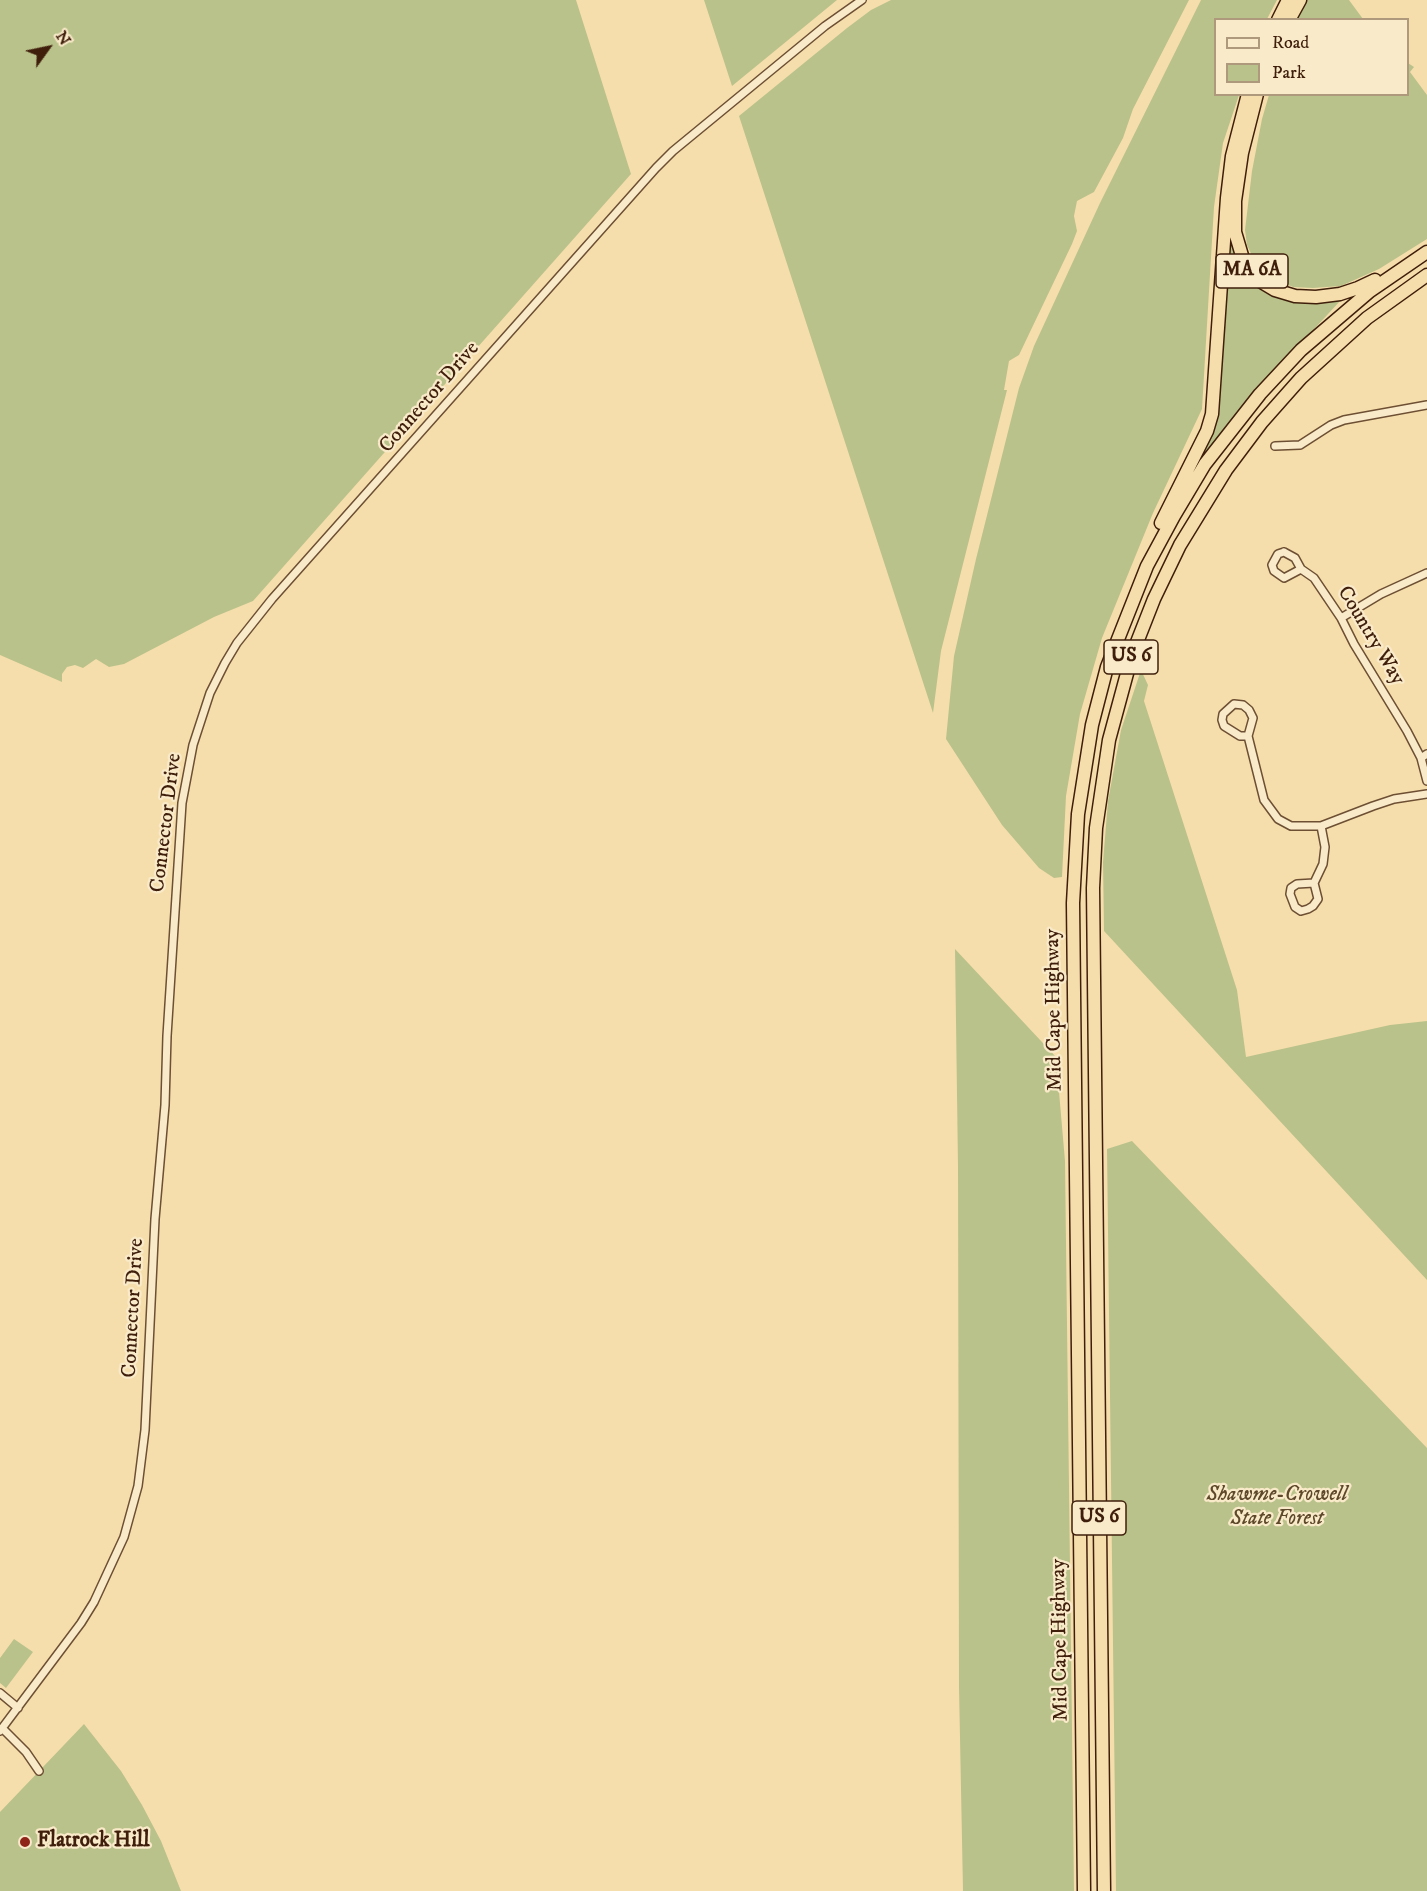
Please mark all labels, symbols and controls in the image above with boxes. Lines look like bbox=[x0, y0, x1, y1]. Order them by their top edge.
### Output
north arrow bbox=[18, 18, 78, 78]
legend bbox=[1214, 18, 1409, 96]
text: N bbox=[51, 27, 75, 49]
text: Road bbox=[1272, 32, 1309, 54]
text: Park bbox=[1272, 62, 1306, 84]
road number: MA 6A bbox=[1216, 254, 1288, 288]
street label: Connector Drive bbox=[375, 337, 485, 459]
street label: Country Way bbox=[1331, 582, 1409, 690]
road number: US 6 bbox=[1104, 640, 1158, 674]
street label: Connector Drive bbox=[146, 752, 188, 894]
street label: Mid Cape Highway bbox=[1041, 929, 1069, 1091]
street label: Connector Drive bbox=[118, 1238, 150, 1378]
park label: Shawme-Crowell State Forest bbox=[1206, 1483, 1348, 1533]
road number: US 6 bbox=[1072, 1501, 1126, 1535]
street label: Mid Cape Highway bbox=[1047, 1559, 1075, 1721]
place label: Flatrock Hill bbox=[37, 1829, 149, 1855]
marker: Flatrock Hill bbox=[18, 1835, 32, 1849]

